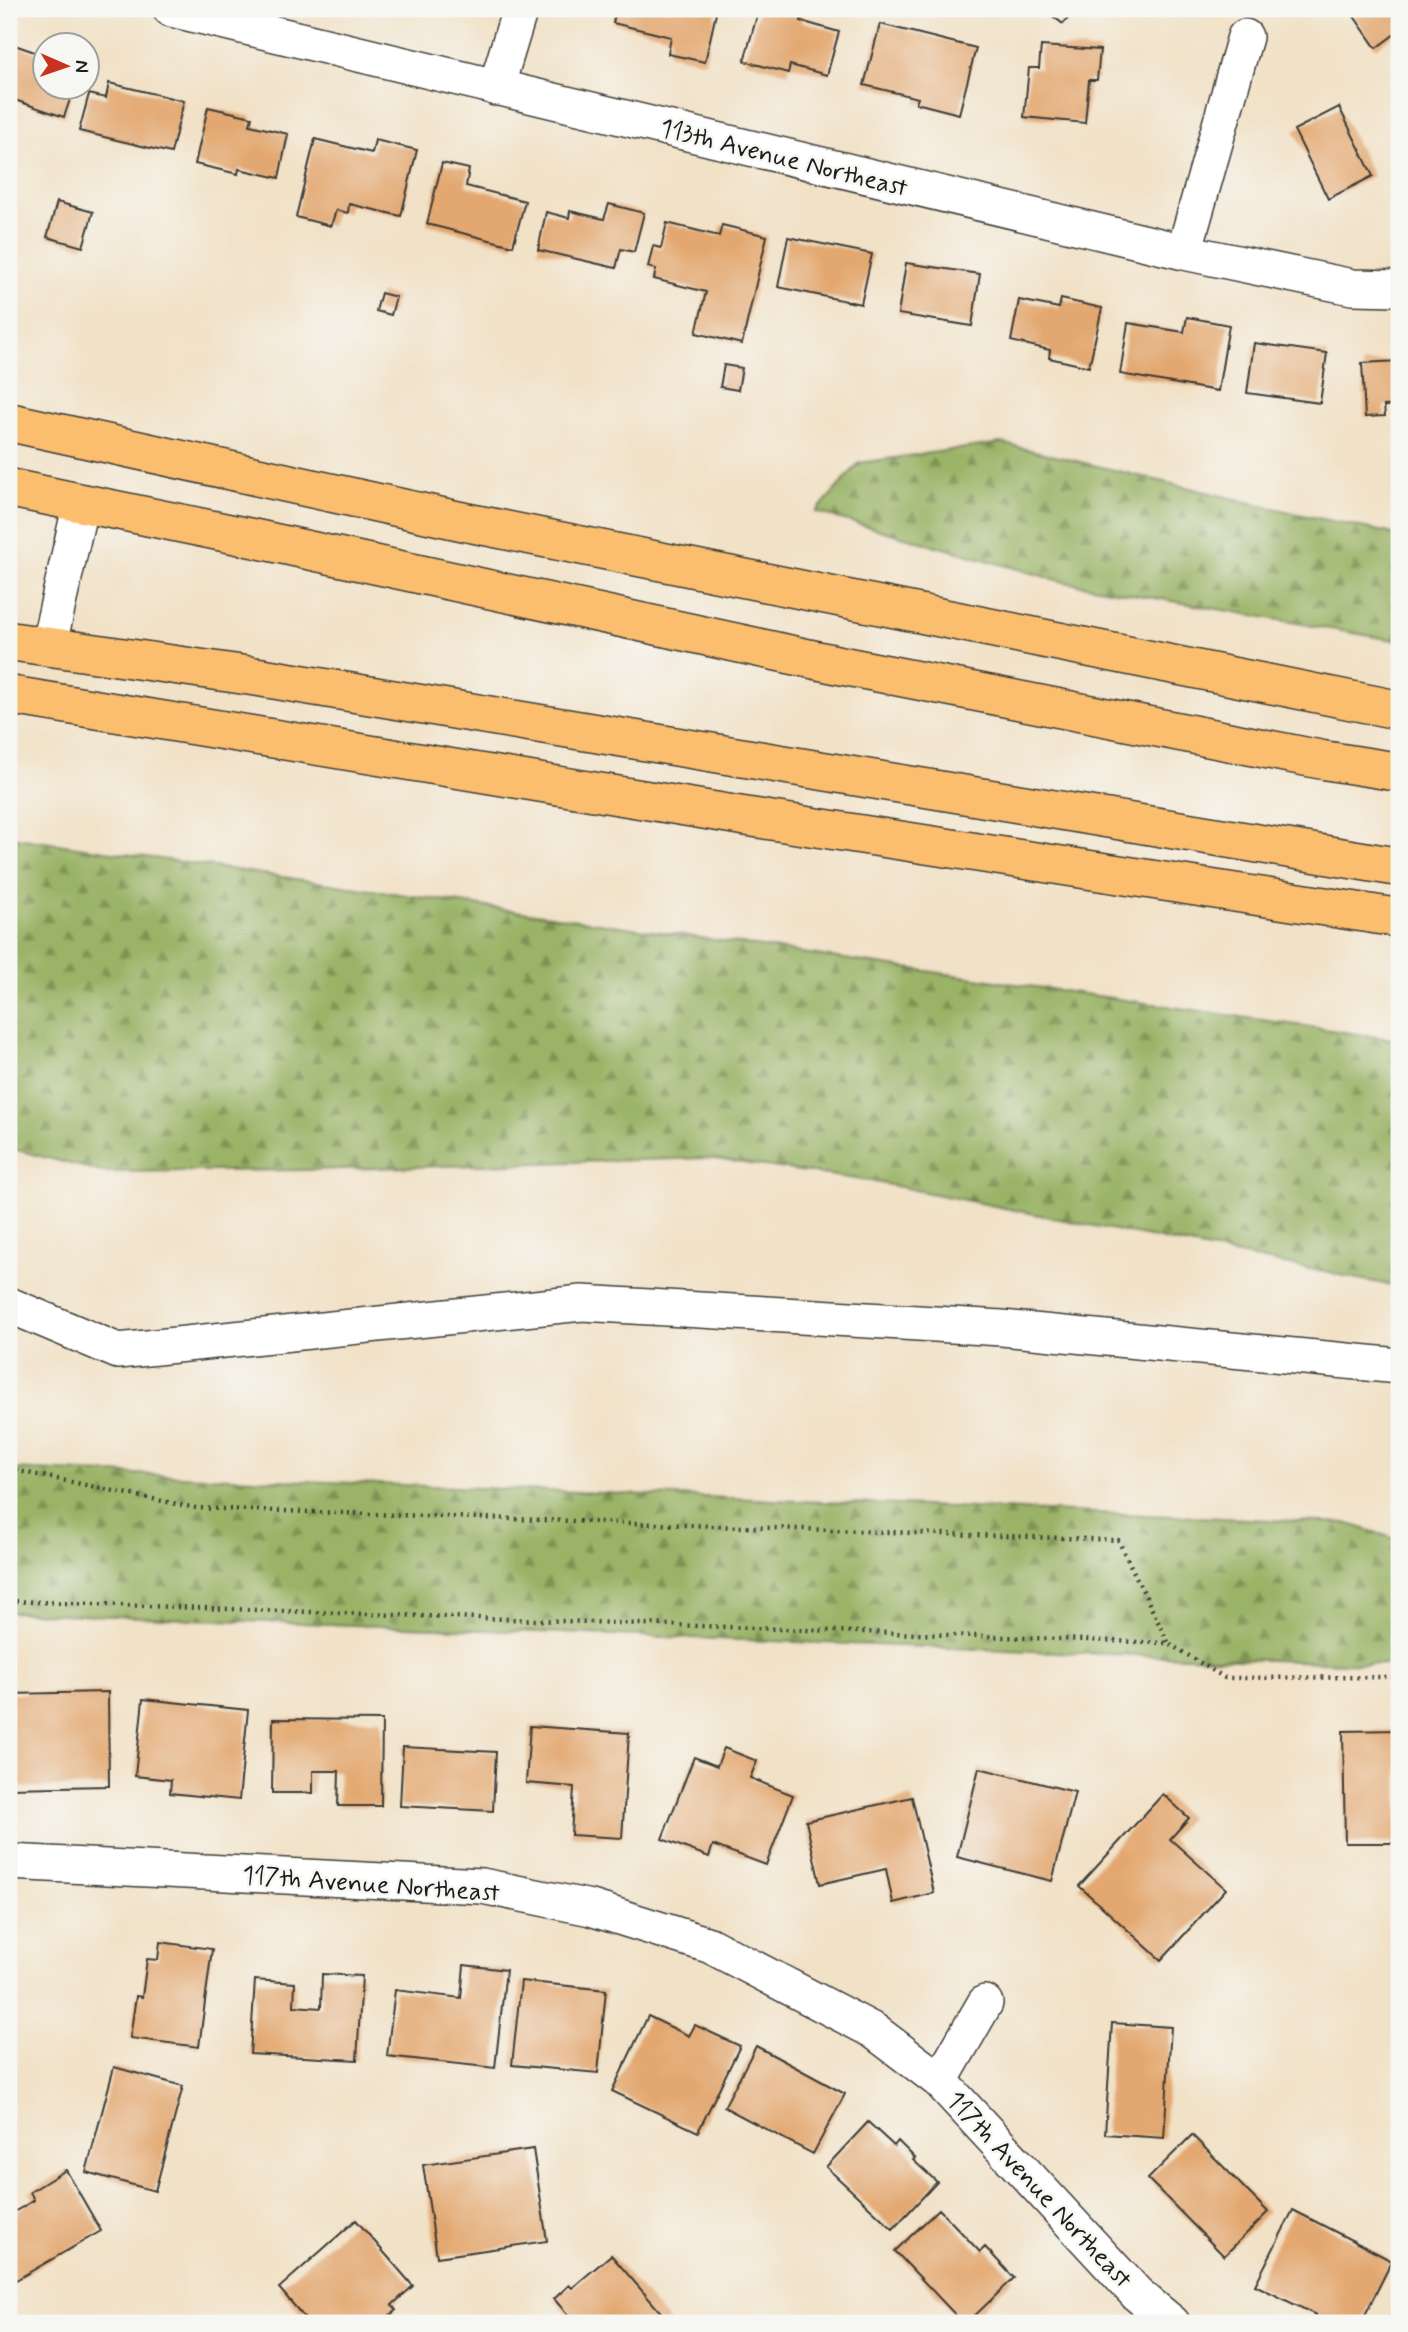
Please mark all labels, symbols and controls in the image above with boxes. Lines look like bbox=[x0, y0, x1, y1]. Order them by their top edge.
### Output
north arrow bbox=[32, 32, 102, 102]
text: N bbox=[69, 60, 94, 73]
street label: 113th Avenue Northeast bbox=[656, 112, 911, 206]
street label: 117th Avenue Northeast bbox=[241, 1859, 501, 1911]
street label: 117th Avenue Northeast bbox=[938, 2084, 1139, 2296]

